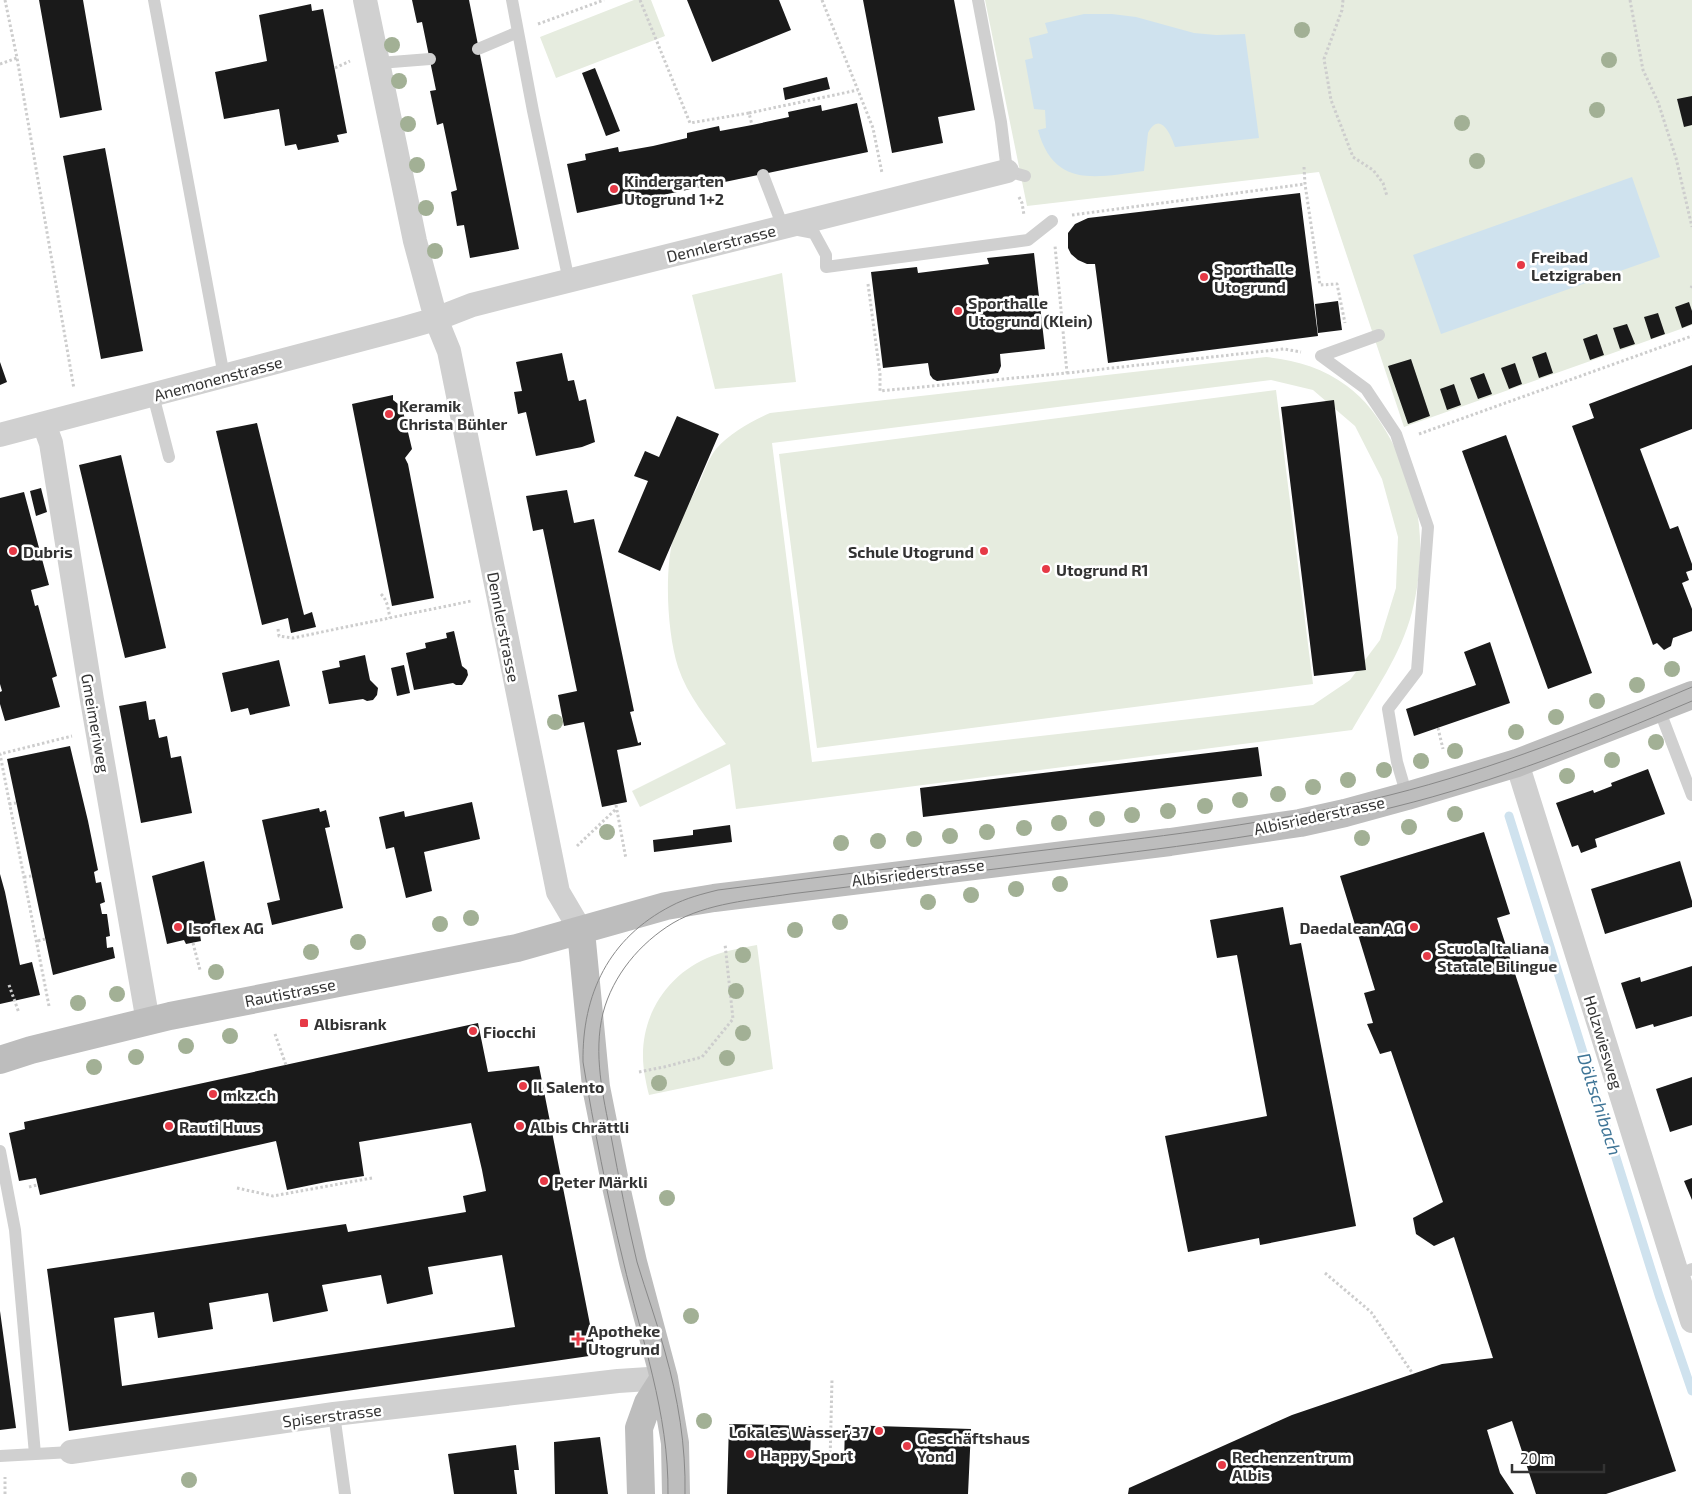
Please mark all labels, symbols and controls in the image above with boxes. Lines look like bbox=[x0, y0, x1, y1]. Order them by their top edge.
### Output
place label: Kindergarten Utogrund 1+2 bbox=[624, 171, 724, 208]
marker: Kindergarten Utogrund 1+2 bbox=[608, 183, 620, 195]
street label: Dennlerstrasse bbox=[664, 220, 778, 266]
place label: Freibad Letzigraben bbox=[1531, 247, 1621, 284]
place label: Sporthalle Utogrund bbox=[1214, 259, 1294, 296]
marker: Freibad Letzigraben bbox=[1515, 259, 1527, 271]
marker: Sporthalle Utogrund bbox=[1198, 271, 1210, 283]
place label: Sporthalle Utogrund (Klein) bbox=[968, 293, 1093, 330]
marker: Sporthalle Utogrund (Klein) bbox=[952, 305, 964, 317]
street label: Anemonenstrasse bbox=[152, 352, 284, 404]
place label: Keramik Christa Bühler bbox=[399, 396, 508, 433]
marker: Keramik Christa Bühler bbox=[383, 408, 395, 420]
place label: Dubris bbox=[23, 542, 73, 561]
place label: Schule Utogrund bbox=[848, 542, 974, 561]
marker: Dubris bbox=[7, 545, 19, 557]
marker: Schule Utogrund bbox=[978, 545, 990, 557]
place label: Utogrund R1 bbox=[1056, 560, 1148, 579]
marker: Utogrund R1 bbox=[1040, 563, 1052, 575]
street label: Dennlerstrasse bbox=[484, 570, 524, 684]
street label: Gmeimeriweg bbox=[78, 672, 114, 774]
street label: Albisriederstrasse bbox=[1252, 792, 1386, 838]
street label: Albisriederstrasse bbox=[851, 854, 985, 890]
place label: Isoflex AG bbox=[188, 918, 264, 937]
place label: Daedalean AG bbox=[1299, 918, 1404, 937]
marker: Isoflex AG bbox=[172, 921, 184, 933]
marker: Daedalean AG bbox=[1408, 921, 1420, 933]
place label: Scuola Italiana Statale Bilingue bbox=[1437, 938, 1557, 975]
marker: Scuola Italiana Statale Bilingue bbox=[1421, 950, 1433, 962]
street label: Rautistrasse bbox=[243, 974, 337, 1010]
street label: Holzwiesweg bbox=[1581, 993, 1627, 1091]
place label: Albisrank bbox=[314, 1014, 387, 1033]
marker: Albisrank bbox=[298, 1017, 310, 1029]
place label: Fiocchi bbox=[483, 1022, 536, 1041]
marker: Fiocchi bbox=[467, 1025, 479, 1037]
water label: Döltschibach bbox=[1573, 1050, 1627, 1158]
place label: Il Salento bbox=[533, 1077, 604, 1096]
marker: Il Salento bbox=[517, 1080, 529, 1092]
place label: mkz.ch bbox=[223, 1085, 276, 1104]
marker: mkz.ch bbox=[207, 1088, 219, 1100]
place label: Rauti Huus bbox=[179, 1117, 261, 1136]
place label: Albis Chrättli bbox=[530, 1117, 629, 1136]
marker: Rauti Huus bbox=[163, 1120, 175, 1132]
marker: Albis Chrättli bbox=[514, 1120, 526, 1132]
place label: Peter Märkli bbox=[554, 1172, 648, 1191]
marker: Peter Märkli bbox=[538, 1175, 550, 1187]
place label: Apotheke Utogrund bbox=[588, 1321, 660, 1358]
marker: Apotheke Utogrund bbox=[572, 1333, 584, 1345]
street label: Spiserstrasse bbox=[281, 1399, 383, 1431]
place label: Lokales Wasser 37 bbox=[729, 1422, 870, 1441]
marker: Lokales Wasser 37 bbox=[873, 1425, 885, 1437]
place label: Geschäftshaus Yond bbox=[917, 1428, 1030, 1465]
marker: Geschäftshaus Yond bbox=[901, 1440, 913, 1452]
scale bar bbox=[1512, 1442, 1604, 1474]
place label: Happy Sport bbox=[760, 1445, 854, 1465]
place label: Rechenzentrum Albis bbox=[1232, 1447, 1352, 1484]
marker: Happy Sport bbox=[744, 1448, 756, 1460]
text: 20 m bbox=[1520, 1449, 1554, 1467]
marker: Rechenzentrum Albis bbox=[1216, 1459, 1228, 1471]

